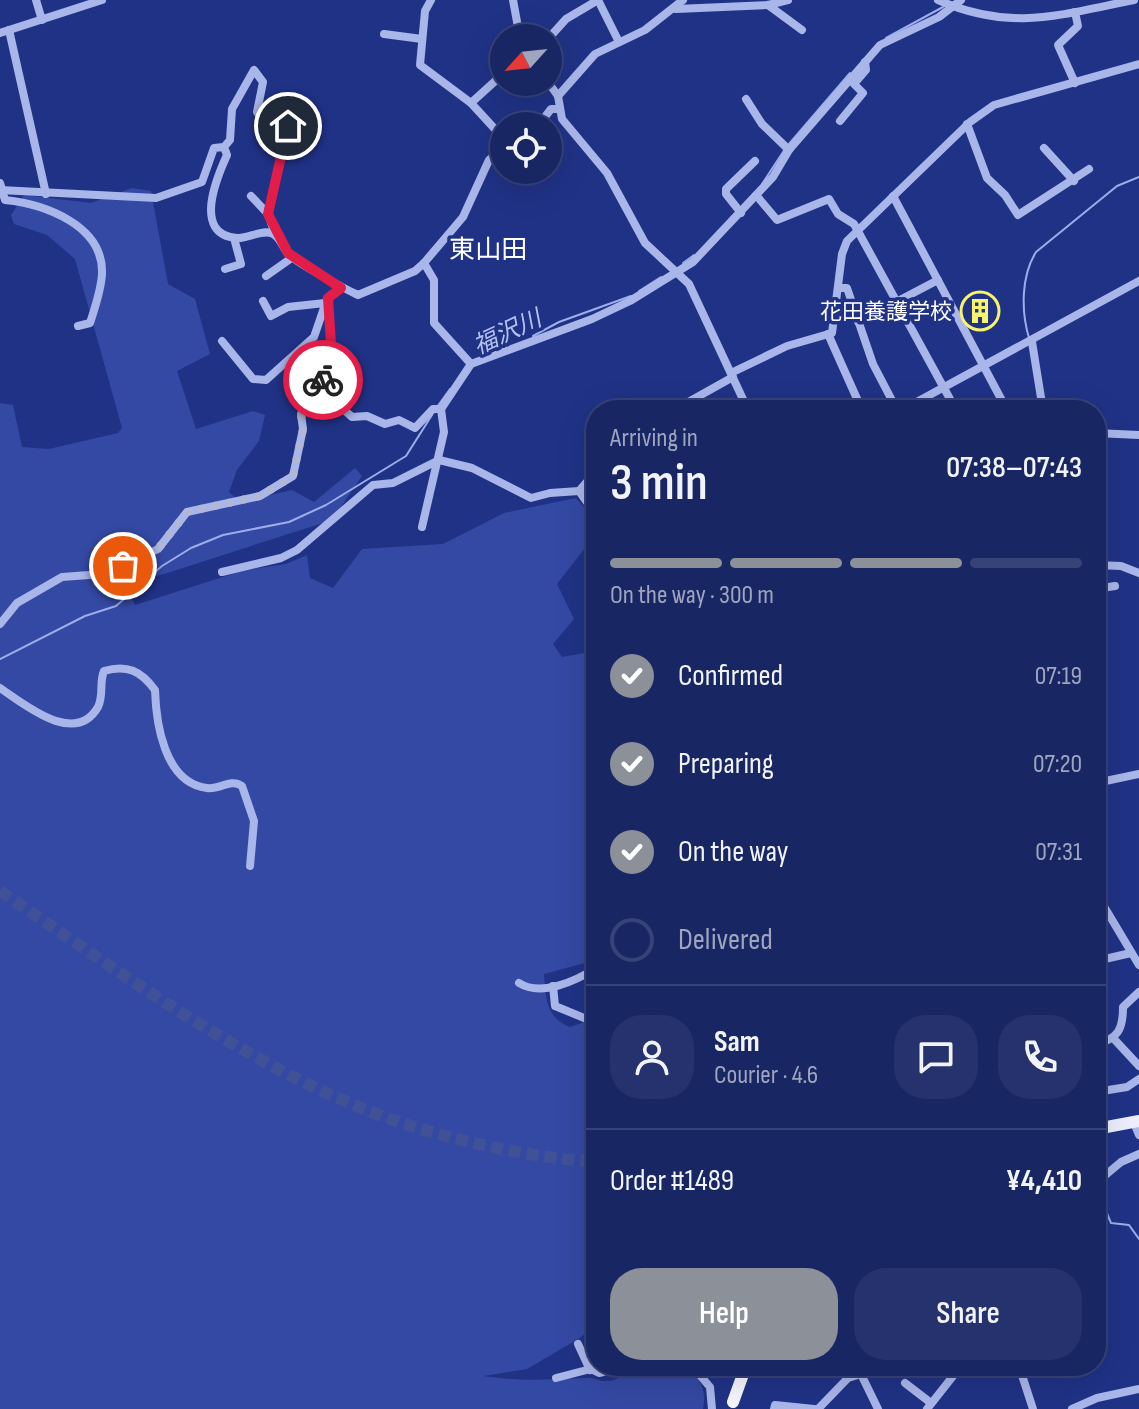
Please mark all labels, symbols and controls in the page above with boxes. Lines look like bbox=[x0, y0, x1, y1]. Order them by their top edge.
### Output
north arrow bbox=[490, 24, 562, 96]
map controls bbox=[490, 24, 562, 184]
pin bbox=[254, 92, 322, 160]
icon: home bbox=[266, 104, 310, 148]
button: locate bbox=[490, 112, 562, 184]
district label: 東山田 bbox=[449, 235, 527, 266]
building icon: 花田養護学校 bbox=[959, 290, 1001, 332]
place label: 花田養護学校 bbox=[820, 299, 952, 326]
water label: 福沢川 bbox=[468, 303, 549, 361]
courier bbox=[283, 340, 363, 420]
icon: bike bbox=[301, 358, 345, 402]
text: Arriving in bbox=[610, 423, 698, 454]
text: 07:38–07:43 bbox=[946, 450, 1082, 486]
text: 3 min bbox=[610, 452, 708, 515]
pin bbox=[89, 532, 157, 600]
icon: bag bbox=[101, 544, 145, 588]
text: On the way · 300 m bbox=[610, 580, 774, 611]
icon: check bbox=[610, 654, 654, 698]
text: Confirmed bbox=[678, 658, 783, 694]
text: 07:19 bbox=[1035, 661, 1082, 692]
icon: check bbox=[610, 742, 654, 786]
text: Preparing bbox=[678, 746, 774, 782]
text: 07:20 bbox=[1033, 749, 1082, 780]
icon: check bbox=[610, 830, 654, 874]
text: On the way bbox=[678, 834, 788, 870]
text: 07:31 bbox=[1035, 837, 1082, 868]
text: Delivered bbox=[678, 922, 773, 958]
button: person bbox=[610, 1015, 694, 1099]
button: chat bbox=[894, 1015, 978, 1099]
button: phone bbox=[998, 1015, 1082, 1099]
text: Sam bbox=[714, 1024, 760, 1060]
text: Courier · 4.6 bbox=[714, 1060, 818, 1091]
text: Order #1489 bbox=[610, 1163, 734, 1199]
text: ¥4,410 bbox=[1006, 1163, 1082, 1199]
button: Help bbox=[610, 1268, 838, 1360]
button: Share bbox=[854, 1268, 1082, 1360]

